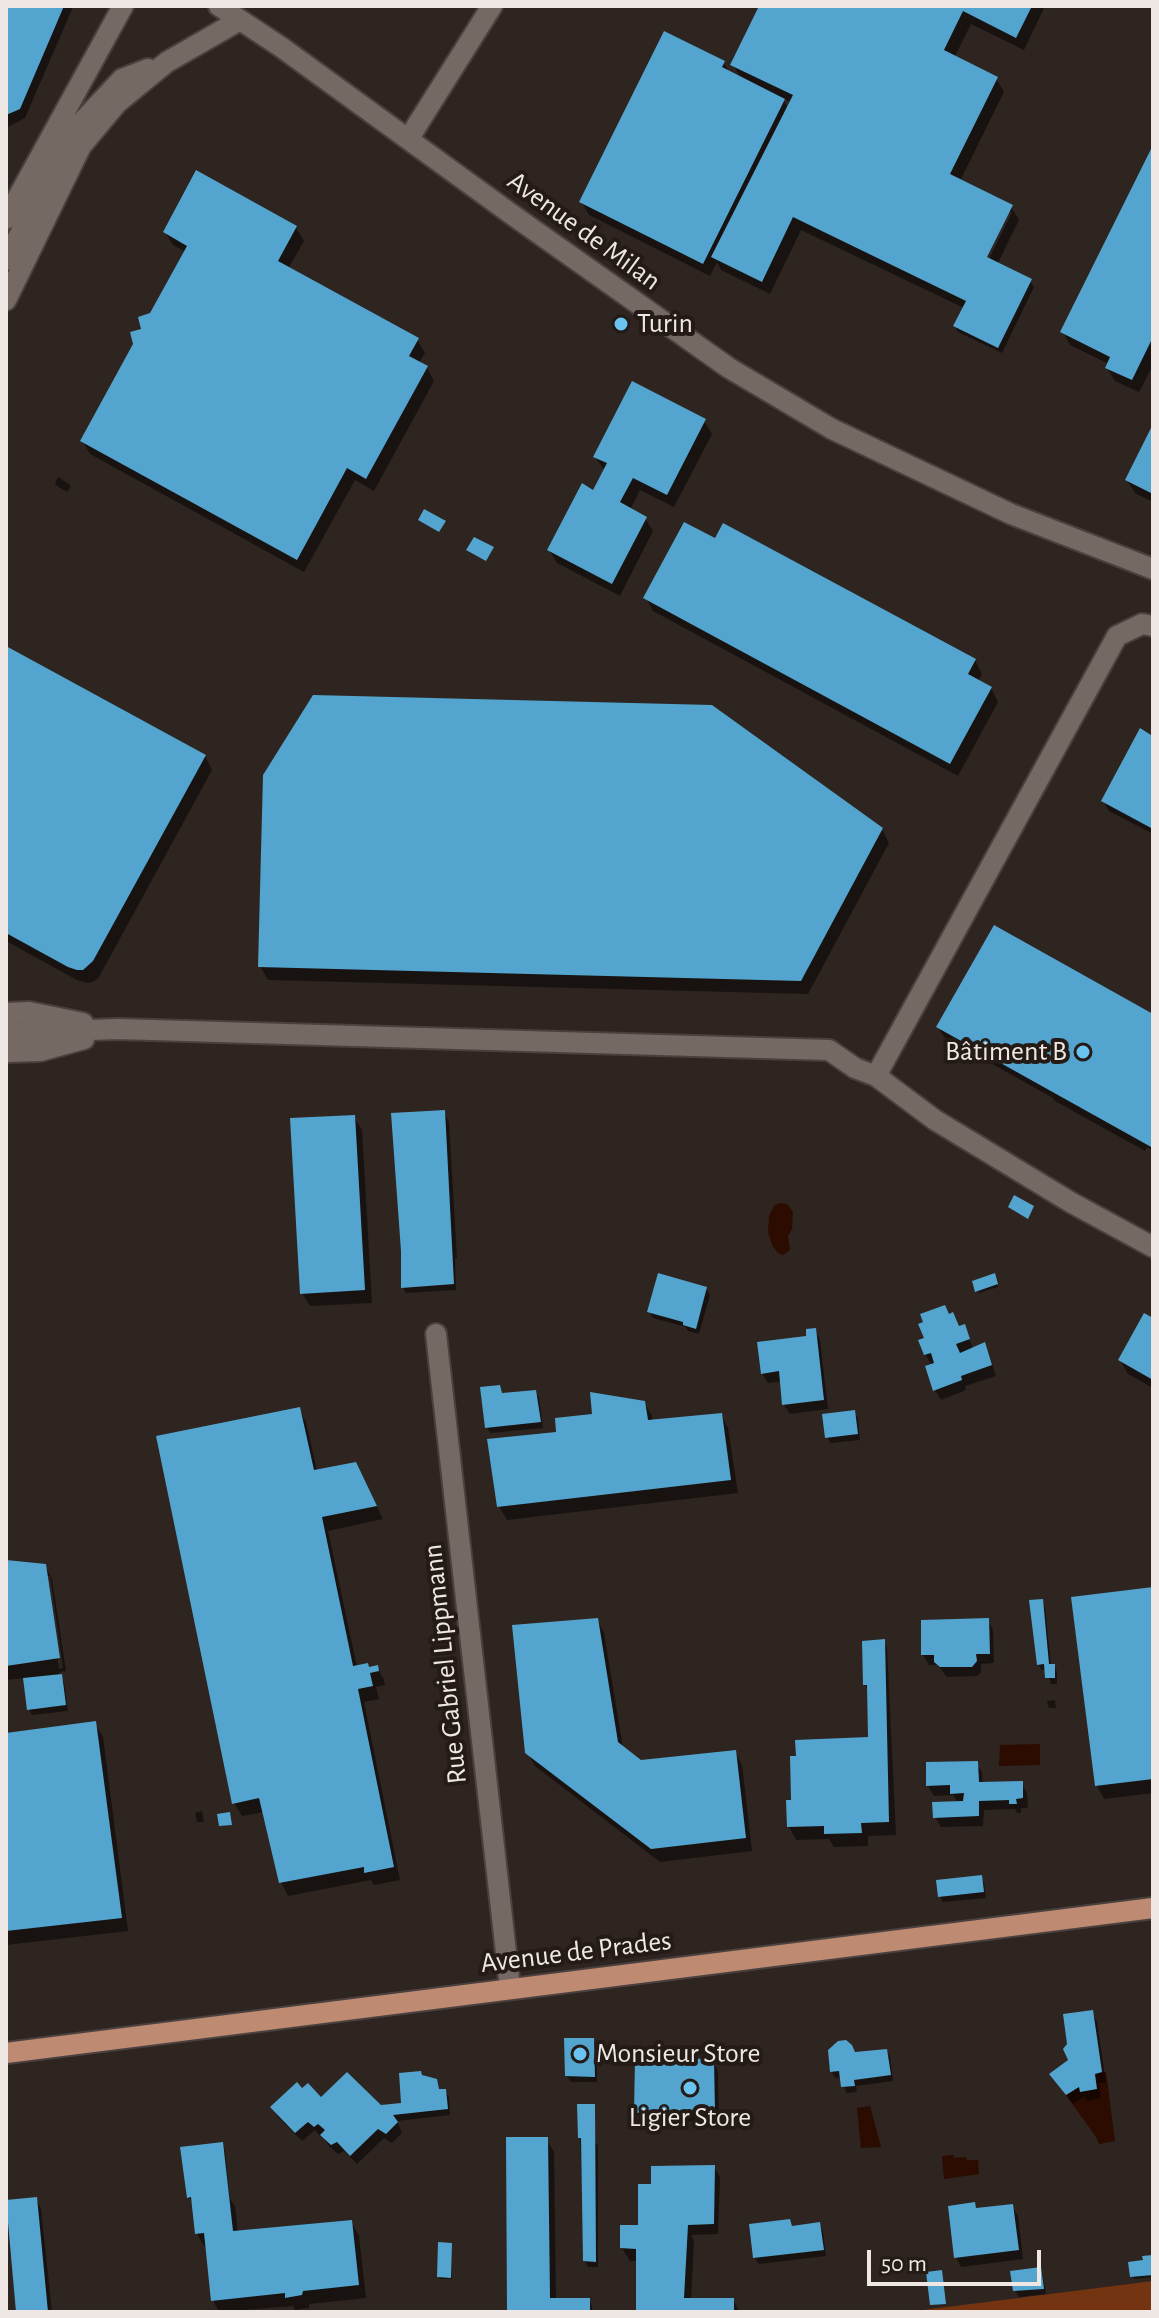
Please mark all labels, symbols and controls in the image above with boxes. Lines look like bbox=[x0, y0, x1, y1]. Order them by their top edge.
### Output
street label: Avenue de Milan bbox=[501, 164, 667, 298]
place label: Turin bbox=[637, 307, 693, 341]
marker: Turin bbox=[612, 315, 630, 333]
place label: Bâtiment B bbox=[945, 1035, 1067, 1069]
marker: Bâtiment B bbox=[1074, 1043, 1092, 1061]
street label: Rue Gabriel Lippmann bbox=[416, 1542, 474, 1786]
street label: Avenue de Prades bbox=[479, 1924, 673, 1980]
place label: Monsieur Store bbox=[596, 2037, 760, 2071]
marker: Monsieur Store bbox=[571, 2045, 589, 2063]
marker: Ligier Store bbox=[681, 2079, 699, 2097]
place label: Ligier Store bbox=[629, 2101, 751, 2135]
scale bar bbox=[871, 2234, 1045, 2284]
text: 50 m bbox=[881, 2252, 927, 2276]

